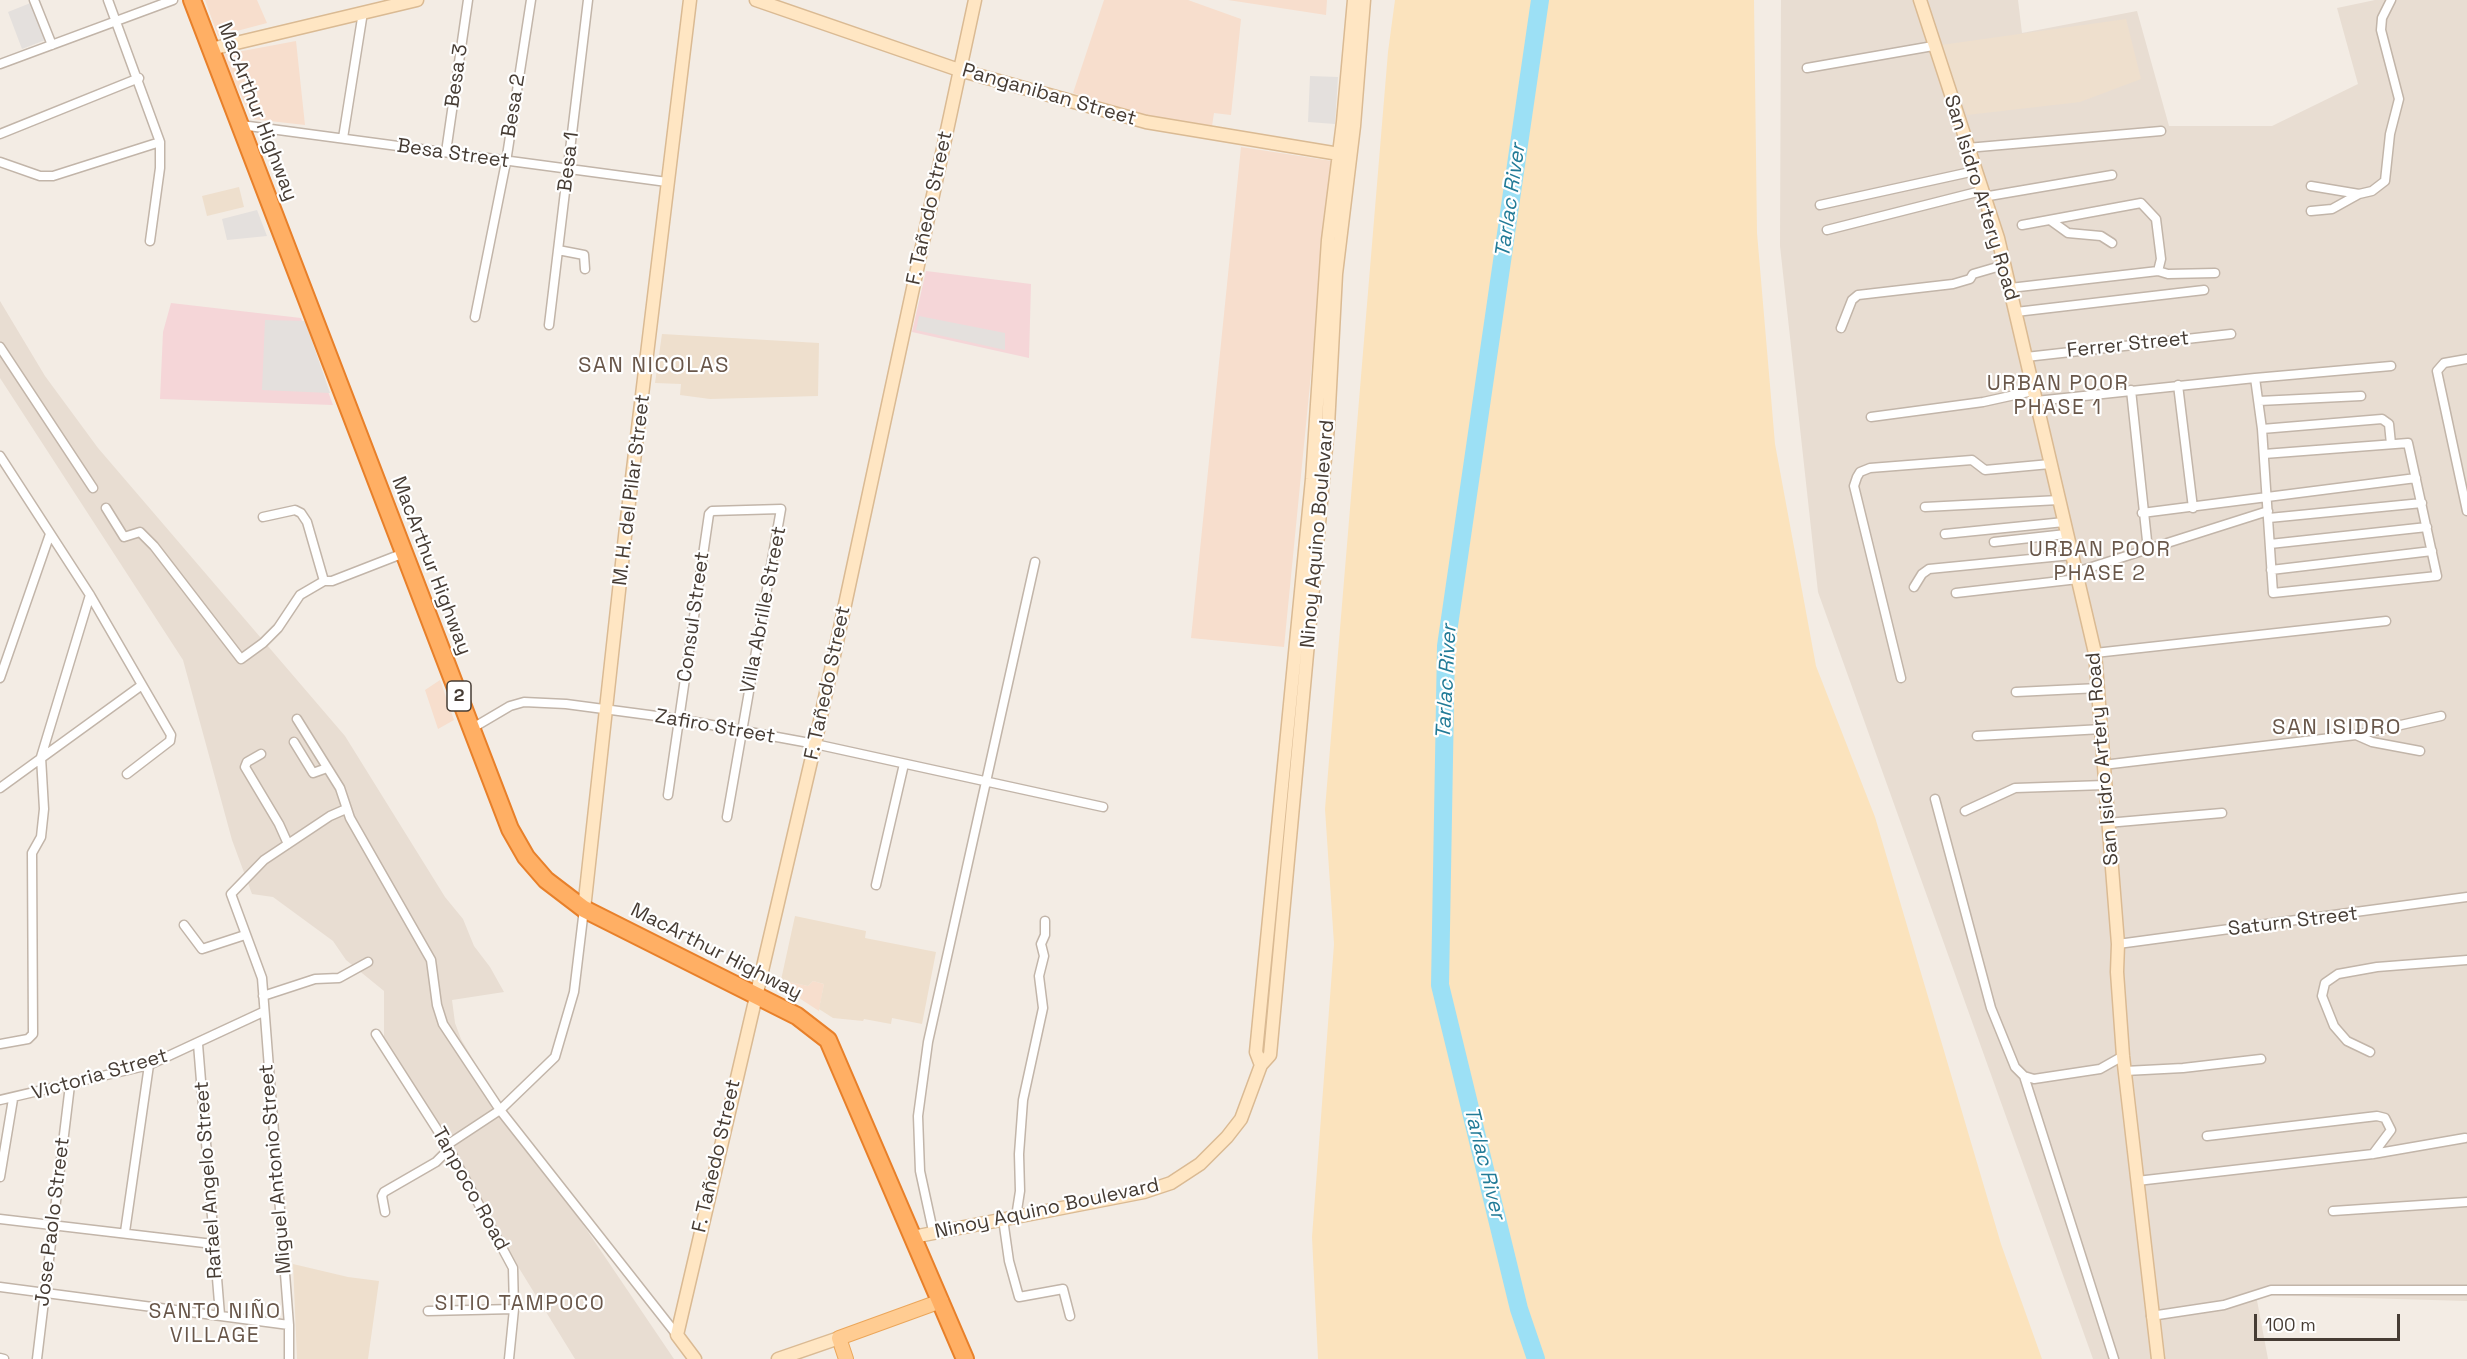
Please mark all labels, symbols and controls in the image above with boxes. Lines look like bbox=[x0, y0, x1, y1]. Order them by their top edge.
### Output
street label: MacArthur Highway bbox=[212, 19, 302, 205]
street label: Besa 3 bbox=[441, 43, 473, 109]
street label: Panganiban Street bbox=[959, 59, 1139, 131]
street label: Besa 2 bbox=[497, 72, 531, 140]
street label: San Isidro Artery Road bbox=[1938, 92, 2024, 304]
street label: F. Tañedo Street bbox=[902, 129, 958, 287]
street label: Besa 1 bbox=[553, 131, 585, 193]
street label: Besa Street bbox=[395, 134, 511, 174]
water label: Tarlac River bbox=[1491, 142, 1531, 260]
street label: Ferrer Street bbox=[2066, 327, 2190, 363]
district label: SAN NICOLAS bbox=[578, 353, 730, 379]
district label: URBAN POOR PHASE 1 bbox=[1987, 371, 2129, 421]
street label: M. H. del Pilar Street bbox=[608, 393, 656, 587]
street label: Ninoy Aquino Boulevard bbox=[1296, 419, 1340, 649]
street label: MacArthur Highway bbox=[386, 473, 476, 659]
street label: Villa Abrille Street bbox=[736, 524, 792, 696]
district label: URBAN POOR PHASE 2 bbox=[2029, 537, 2171, 587]
street label: Consul Street bbox=[673, 550, 715, 684]
street label: F. Tañedo Street bbox=[800, 604, 856, 762]
water label: Tarlac River bbox=[1431, 624, 1463, 740]
street label: San Isidro Artery Road bbox=[2082, 651, 2124, 867]
road number: 2 bbox=[447, 681, 471, 711]
street label: Zafiro Street bbox=[653, 705, 777, 749]
district label: SAN ISIDRO bbox=[2272, 715, 2402, 741]
street label: MacArthur Highway bbox=[626, 898, 806, 1006]
street label: Saturn Street bbox=[2227, 902, 2359, 942]
street label: Victoria Street bbox=[29, 1044, 171, 1106]
street label: Miguel Antonio Street bbox=[255, 1063, 297, 1275]
street label: F. Tañedo Street bbox=[688, 1077, 746, 1235]
street label: Rafael Angelo Street bbox=[190, 1080, 228, 1280]
water label: Tarlac River bbox=[1458, 1104, 1510, 1222]
street label: Tanpoco Road bbox=[426, 1123, 514, 1255]
street label: Jose Paolo Street bbox=[31, 1136, 75, 1308]
street label: Ninoy Aquino Boulevard bbox=[933, 1173, 1161, 1245]
district label: SITIO TAMPOCO bbox=[435, 1291, 605, 1317]
district label: SANTO NIÑO VILLAGE bbox=[148, 1299, 282, 1349]
scale bar bbox=[2257, 1302, 2402, 1340]
text: 100 m bbox=[2265, 1313, 2316, 1336]

